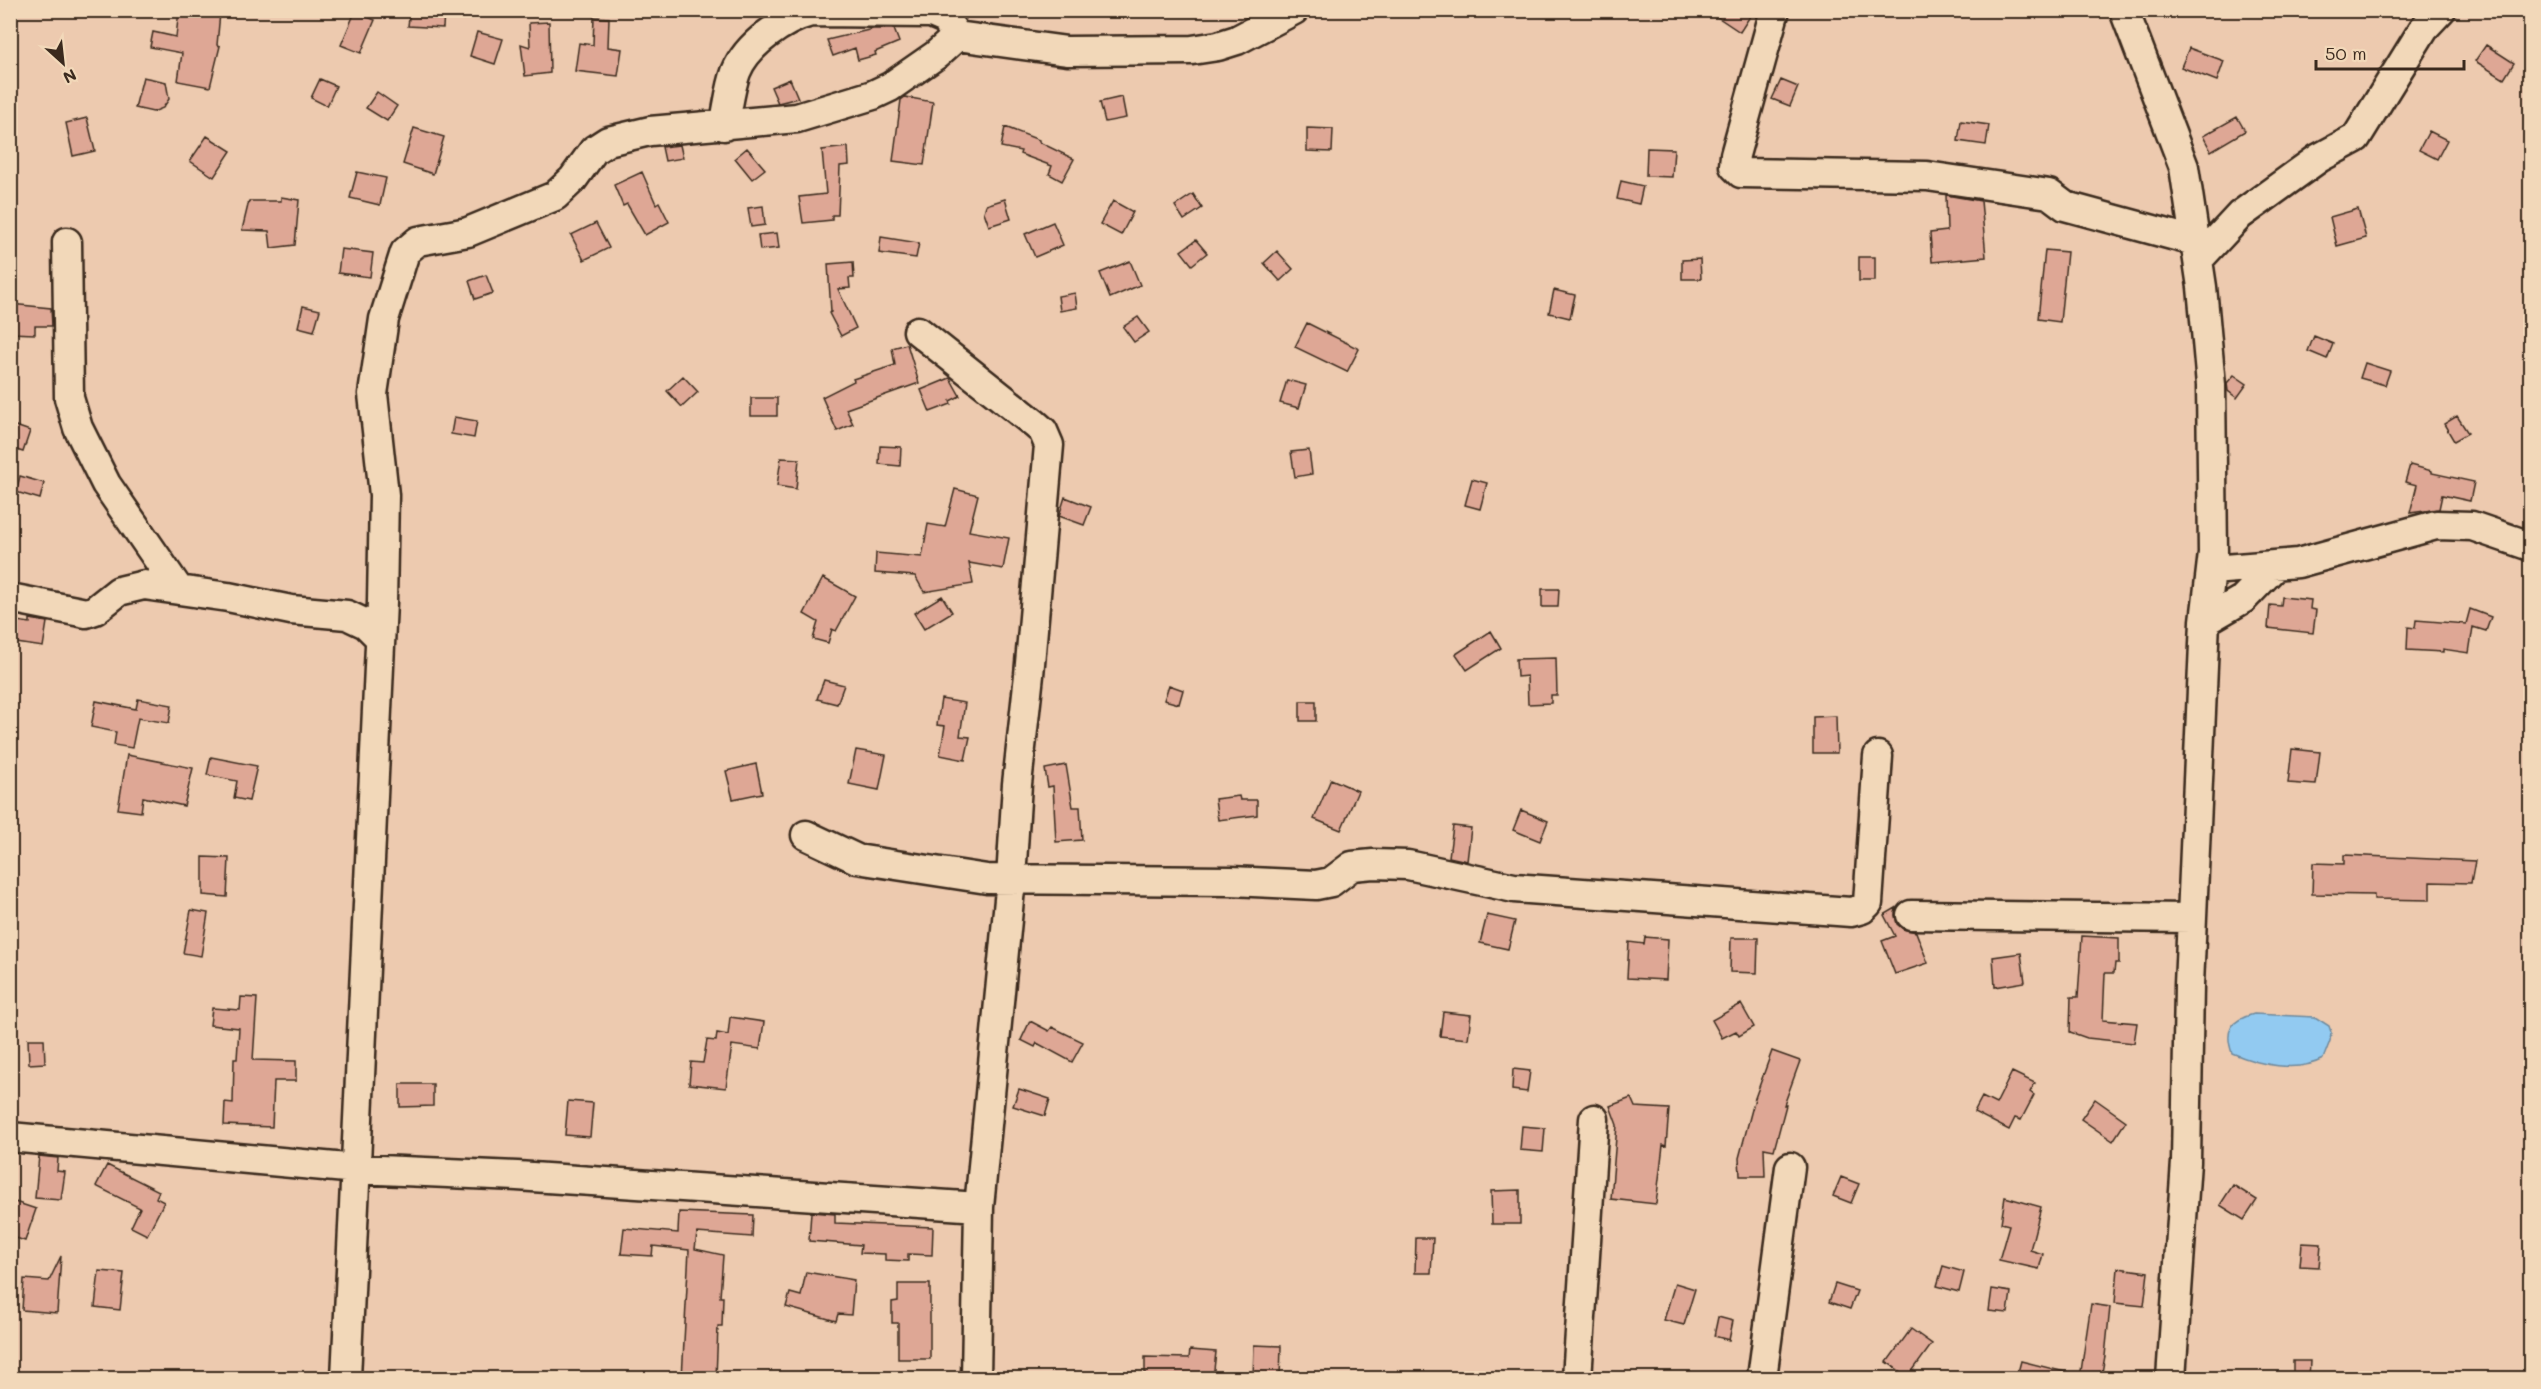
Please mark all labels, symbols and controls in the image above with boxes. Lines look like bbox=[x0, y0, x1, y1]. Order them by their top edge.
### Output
north arrow bbox=[33, 33, 93, 93]
scale bar bbox=[2316, 33, 2464, 71]
text: 50 m bbox=[2325, 41, 2367, 65]
text: N bbox=[60, 65, 80, 89]

